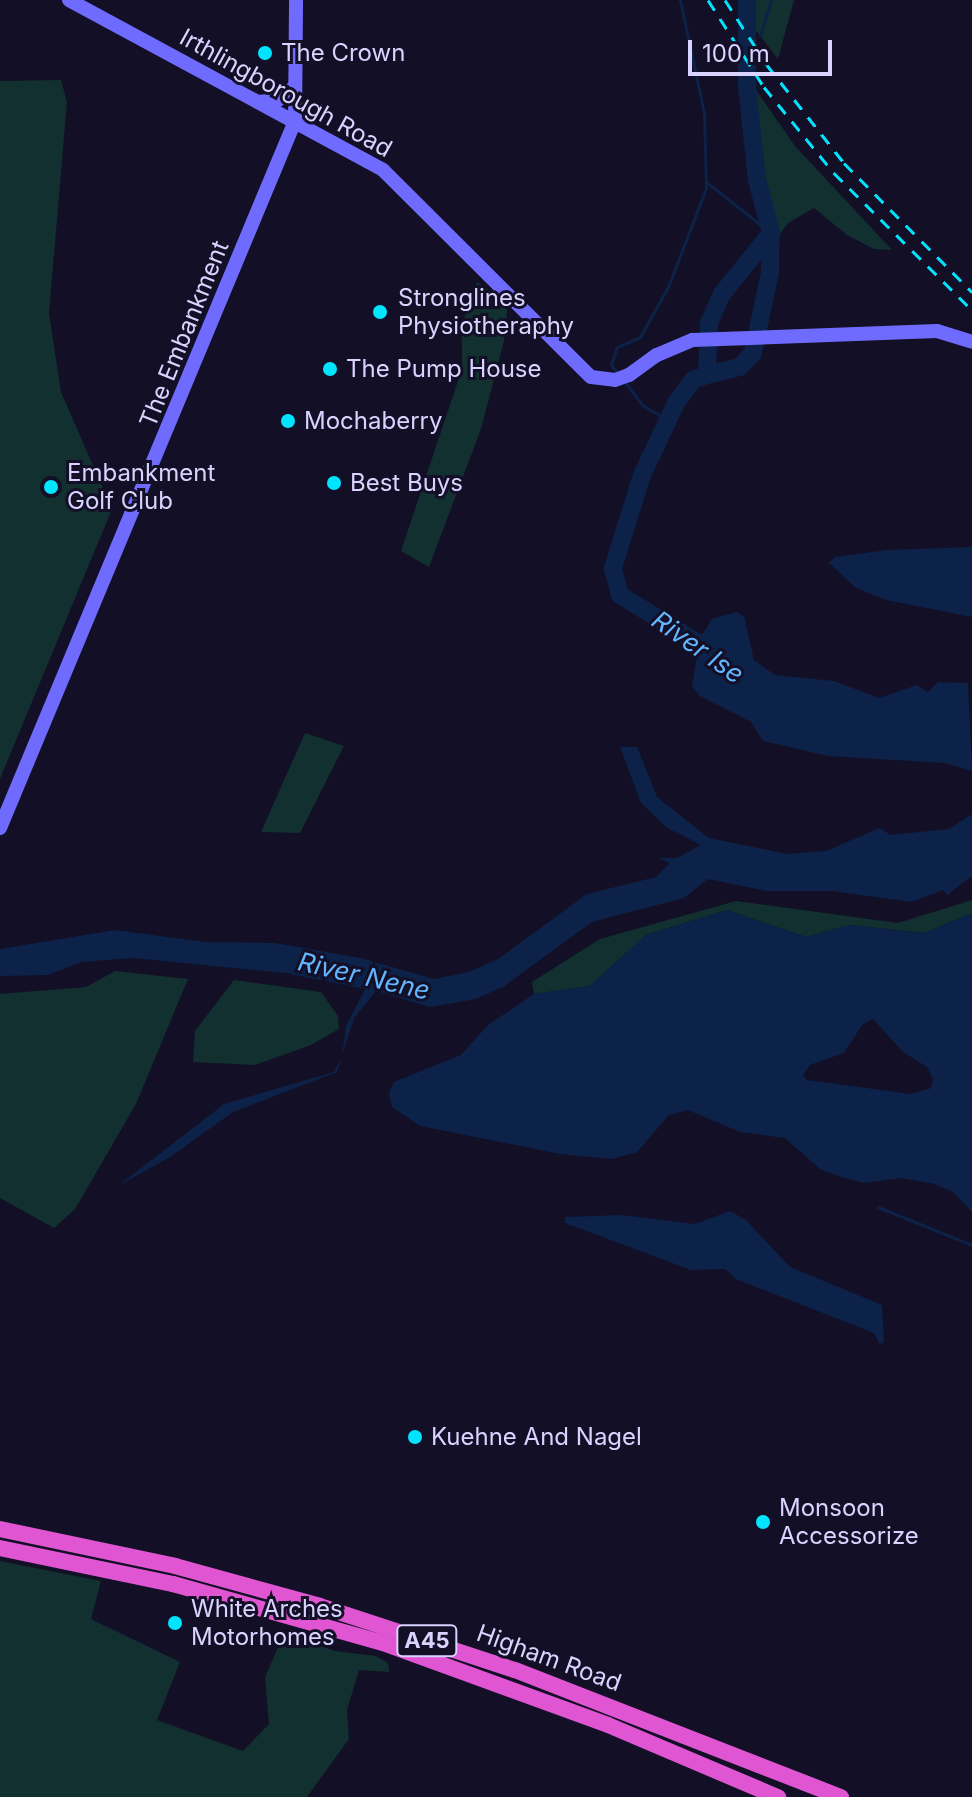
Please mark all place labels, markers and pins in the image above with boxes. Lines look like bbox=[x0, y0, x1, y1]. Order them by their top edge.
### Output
place label: The Crown bbox=[281, 39, 405, 67]
marker: The Crown bbox=[256, 44, 274, 62]
place label: Stronglines Physiotheraphy bbox=[398, 284, 574, 340]
marker: Stronglines Physiotheraphy bbox=[369, 301, 391, 323]
place label: The Pump House bbox=[346, 355, 541, 383]
marker: The Pump House bbox=[321, 360, 339, 378]
place label: Mochaberry bbox=[304, 407, 442, 435]
marker: Mochaberry bbox=[279, 412, 297, 430]
place label: Embankment Golf Club bbox=[67, 459, 215, 515]
place label: Best Buys bbox=[350, 469, 463, 497]
marker: Best Buys bbox=[325, 474, 343, 492]
marker: Embankment Golf Club bbox=[42, 478, 60, 496]
place label: Kuehne And Nagel bbox=[431, 1423, 642, 1451]
marker: Kuehne And Nagel bbox=[406, 1428, 424, 1446]
place label: Monsoon Accessorize bbox=[779, 1494, 919, 1550]
marker: Monsoon Accessorize bbox=[754, 1513, 772, 1531]
place label: White Arches Motorhomes bbox=[191, 1595, 343, 1651]
marker: White Arches Motorhomes bbox=[166, 1614, 184, 1632]

